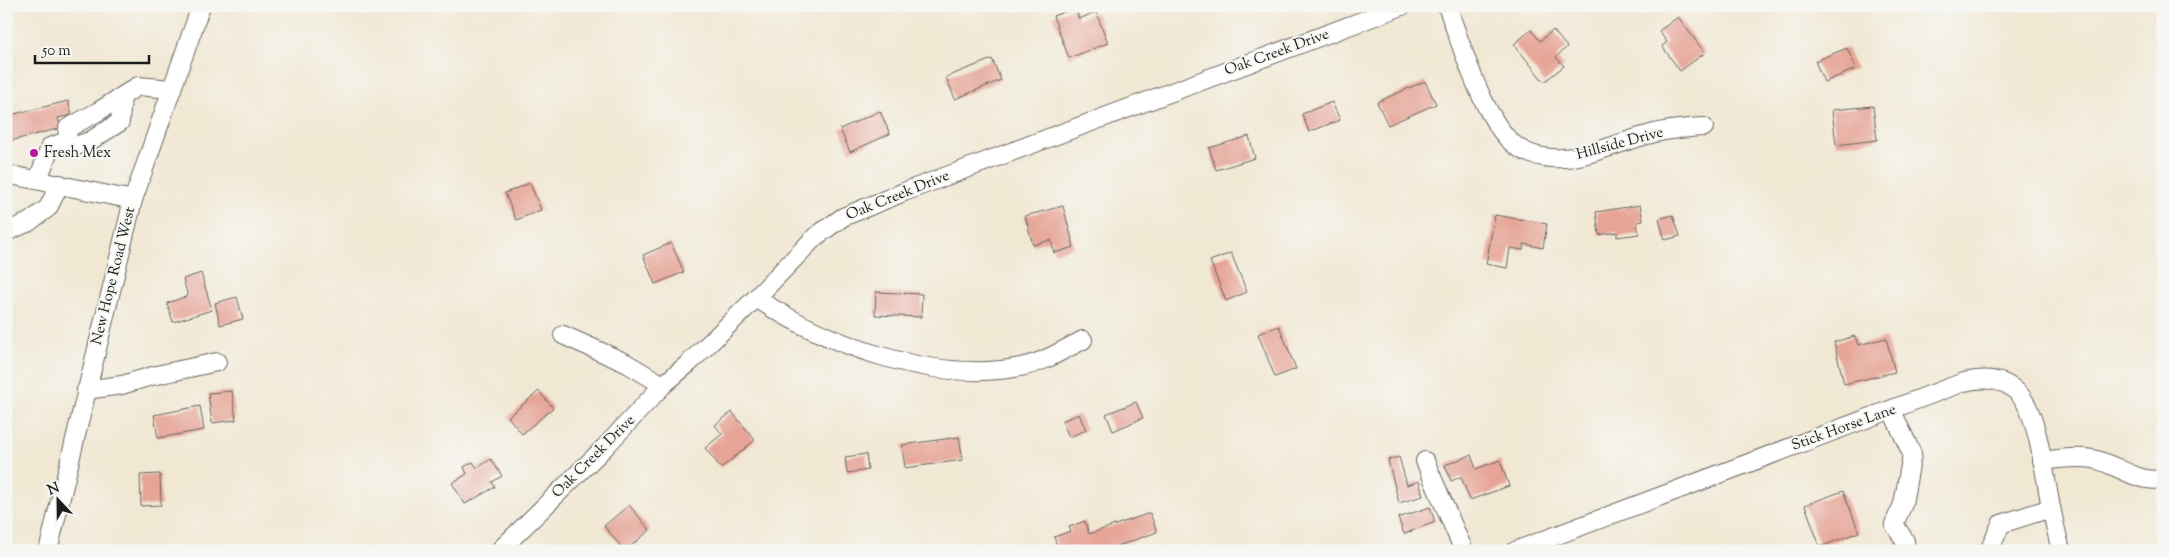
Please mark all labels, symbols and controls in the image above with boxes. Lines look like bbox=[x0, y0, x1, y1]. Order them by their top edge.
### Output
street label: Oak Creek Drive bbox=[1222, 24, 1332, 82]
scale bar bbox=[35, 32, 149, 64]
text: 50 m bbox=[41, 41, 71, 62]
street label: Hillside Drive bbox=[1574, 122, 1666, 166]
place label: Fresh Mex bbox=[44, 143, 111, 164]
marker: Fresh Mex bbox=[28, 147, 40, 159]
street label: Oak Creek Drive bbox=[843, 166, 953, 226]
street label: New Hope Road West bbox=[87, 205, 141, 347]
street label: Stick Horse Lane bbox=[1789, 399, 1899, 457]
street label: Oak Creek Drive bbox=[548, 411, 640, 503]
north arrow bbox=[32, 474, 82, 524]
text: N bbox=[45, 478, 63, 501]

